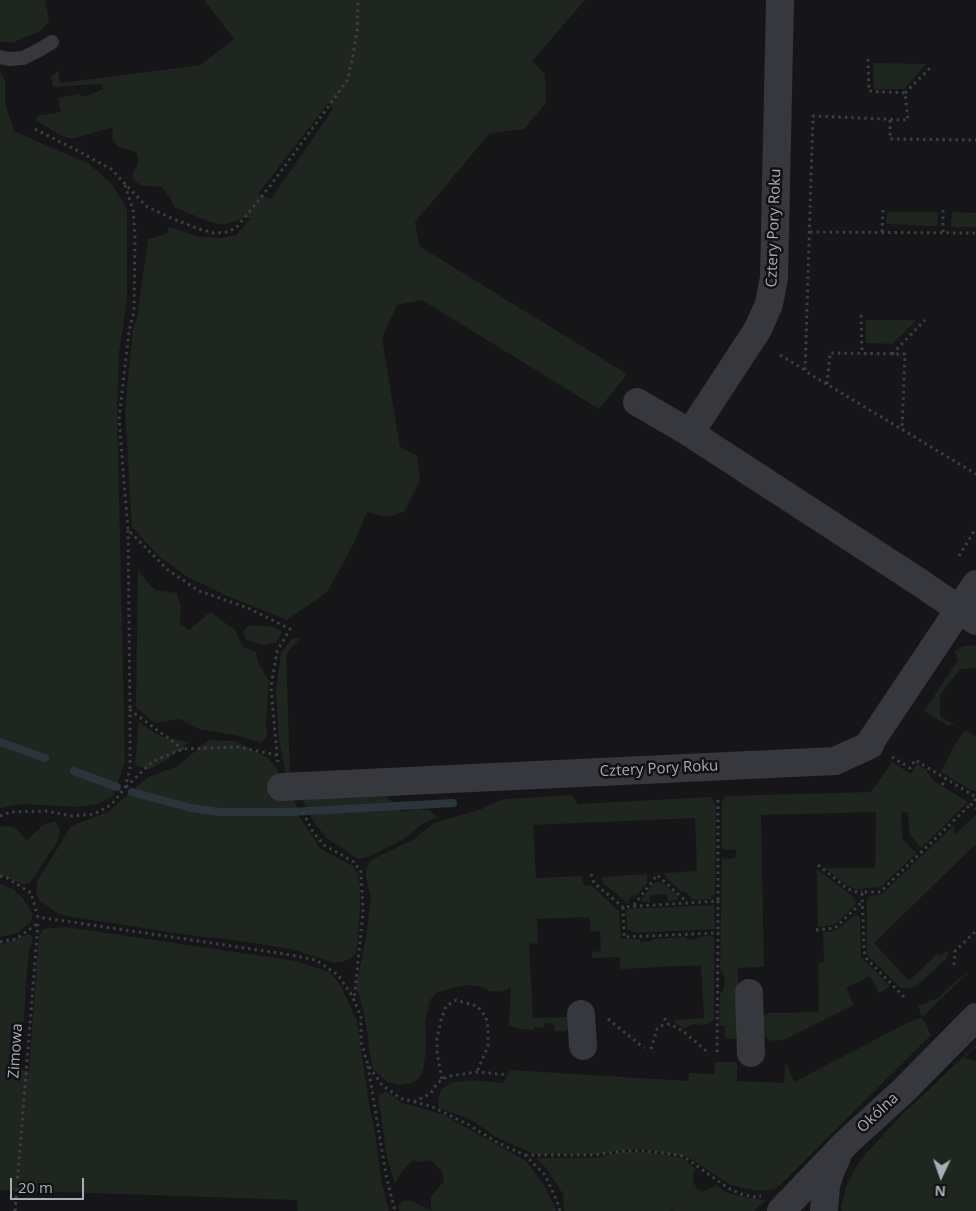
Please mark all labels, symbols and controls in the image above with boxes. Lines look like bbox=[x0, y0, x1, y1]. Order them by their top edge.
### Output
street label: Cztery Pory Roku bbox=[763, 168, 785, 288]
street label: Cztery Pory Roku bbox=[599, 757, 719, 781]
street label: Zimowa bbox=[5, 1023, 27, 1079]
street label: Okólna bbox=[854, 1089, 902, 1137]
north arrow bbox=[916, 1151, 966, 1201]
scale bar bbox=[12, 1168, 86, 1200]
text: 20 m bbox=[18, 1177, 53, 1197]
text: N bbox=[934, 1182, 946, 1201]

